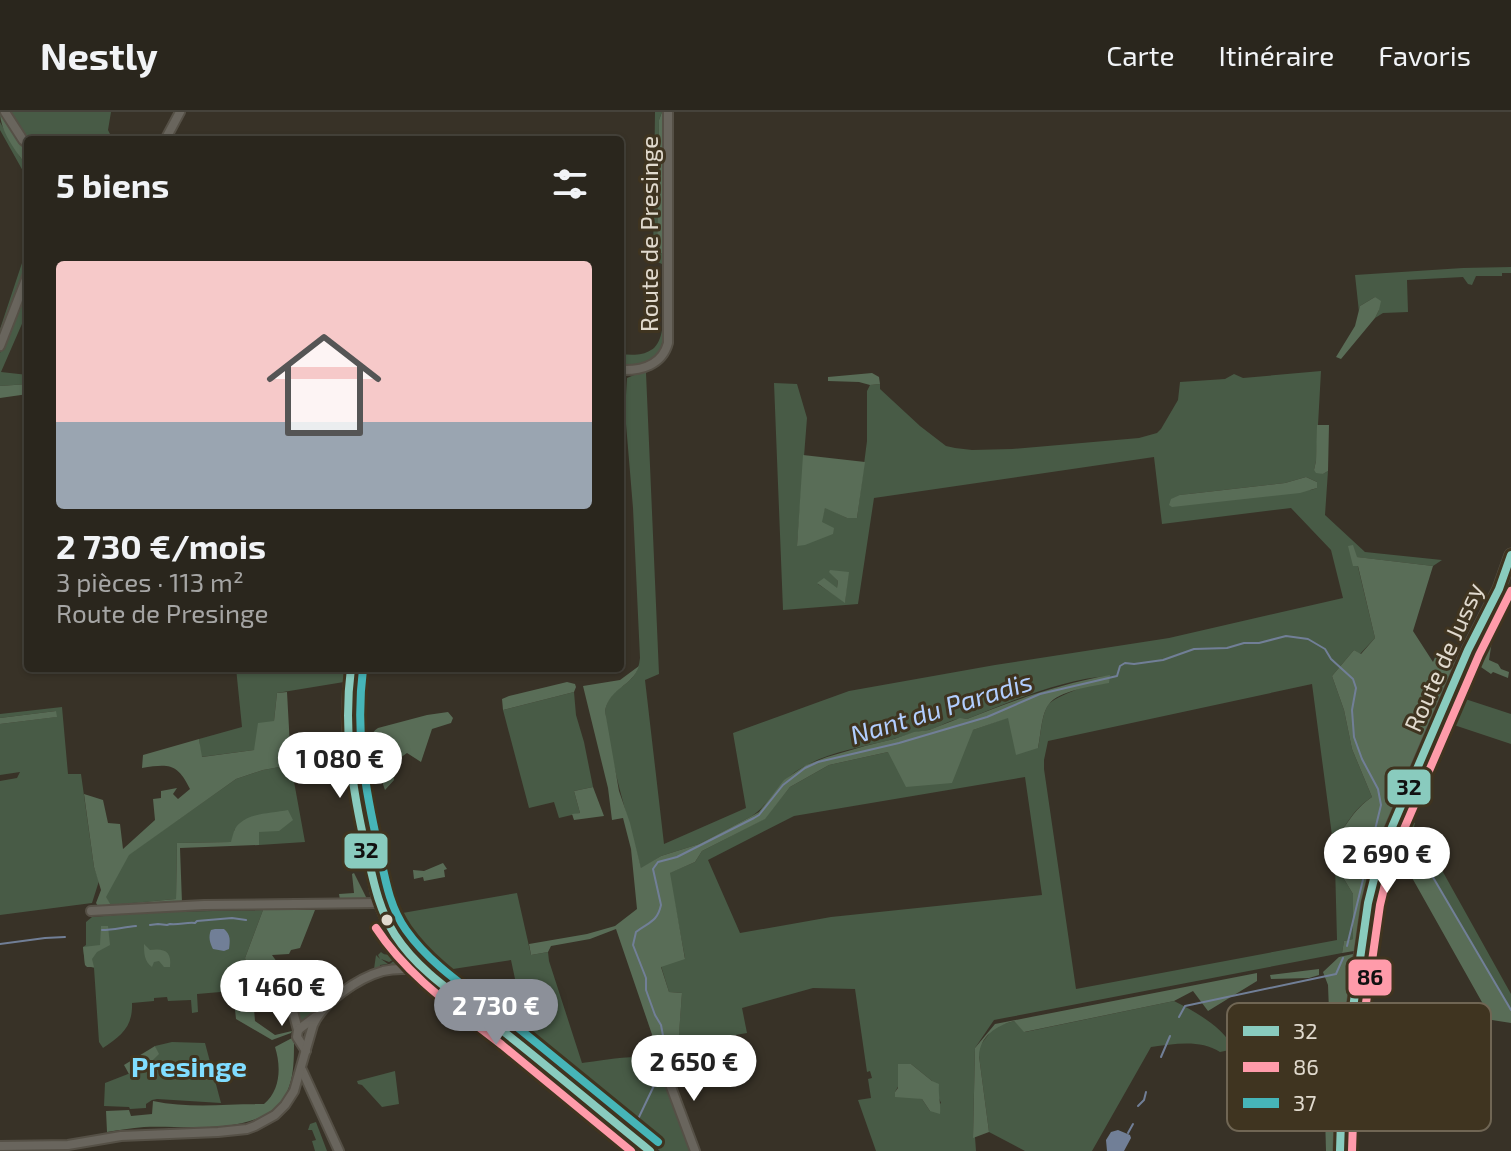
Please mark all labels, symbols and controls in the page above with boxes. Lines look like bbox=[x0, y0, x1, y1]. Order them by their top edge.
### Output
text: Nestly bbox=[40, 32, 158, 78]
text: Carte bbox=[1106, 38, 1175, 72]
text: Itinéraire bbox=[1219, 38, 1334, 72]
text: Favoris bbox=[1378, 38, 1471, 72]
street label: Route de Presinge bbox=[634, 136, 663, 332]
icon: filters bbox=[548, 162, 592, 206]
text: 5 biens bbox=[56, 164, 169, 205]
icon: home bbox=[252, 313, 396, 457]
text: 2 730 €/mois bbox=[56, 525, 266, 566]
text: 3 pièces · 113 m² bbox=[56, 566, 244, 597]
street label: Route de Jussy bbox=[1397, 578, 1489, 736]
text: Route de Presinge bbox=[56, 597, 268, 628]
water label: Nant du Paradis bbox=[846, 665, 1036, 749]
pin: 1 080 € bbox=[266, 732, 414, 800]
text: 1 080 € bbox=[296, 742, 384, 773]
line badge: 32 bbox=[1386, 768, 1432, 806]
text: 32 bbox=[1396, 773, 1422, 799]
pin: 2 690 € bbox=[1313, 827, 1461, 895]
line badge: 32 bbox=[343, 832, 389, 870]
text: 32 bbox=[353, 836, 379, 862]
text: 2 690 € bbox=[1342, 837, 1432, 868]
unlabelled marker bbox=[379, 912, 395, 928]
line badge: 86 bbox=[1347, 958, 1393, 997]
pin: 1 460 € bbox=[208, 960, 356, 1028]
text: 86 bbox=[1357, 963, 1383, 989]
text: 1 460 € bbox=[238, 970, 326, 1001]
pin: 2 730 € bbox=[422, 979, 570, 1047]
text: 2 730 € bbox=[452, 989, 540, 1020]
legend bbox=[1227, 1003, 1491, 1131]
text: 32 bbox=[1293, 1017, 1318, 1043]
pin: 2 650 € bbox=[620, 1035, 768, 1103]
text: 2 650 € bbox=[649, 1045, 739, 1076]
district label: Presinge bbox=[131, 1049, 247, 1083]
text: 86 bbox=[1293, 1053, 1319, 1079]
text: 37 bbox=[1293, 1089, 1317, 1115]

